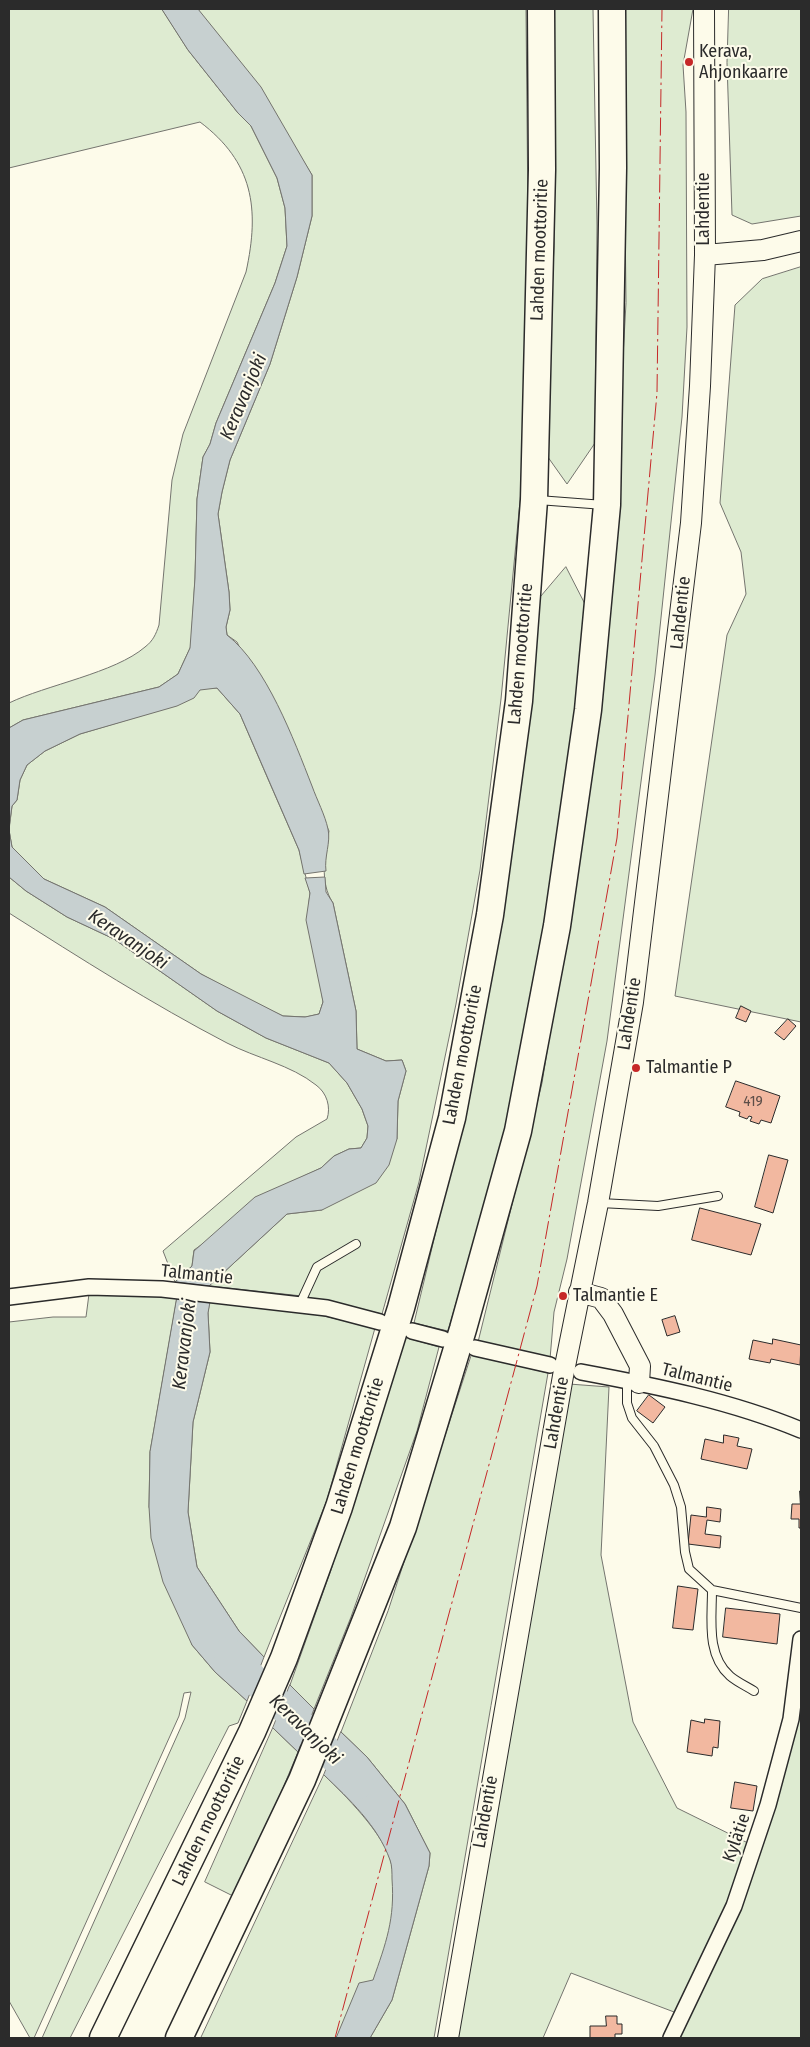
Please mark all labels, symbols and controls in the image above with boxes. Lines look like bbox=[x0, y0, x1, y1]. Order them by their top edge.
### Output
place label: Kerava, Ahjonkaarre bbox=[699, 41, 788, 84]
marker: Kerava, Ahjonkaarre bbox=[683, 56, 695, 68]
street label: Lahdentie bbox=[693, 172, 715, 246]
street label: Lahden moottoritie bbox=[527, 179, 553, 321]
water label: Keravanjoki bbox=[216, 350, 272, 444]
street label: Lahdentie bbox=[666, 575, 696, 651]
street label: Lahden moottoritie bbox=[504, 582, 538, 726]
water label: Keravanjoki bbox=[84, 905, 172, 975]
street label: Lahdentie bbox=[614, 976, 646, 1052]
street label: Lahden moottoritie bbox=[439, 983, 487, 1127]
place label: Talmantie P bbox=[646, 1057, 732, 1079]
marker: Talmantie P bbox=[630, 1062, 642, 1074]
house number: 419 bbox=[743, 1093, 763, 1111]
street label: Talmantie bbox=[160, 1260, 234, 1290]
place label: Talmantie E bbox=[573, 1285, 658, 1307]
marker: Talmantie E bbox=[557, 1290, 569, 1302]
water label: Keravanjoki bbox=[168, 1297, 202, 1391]
street label: Talmantie bbox=[659, 1359, 735, 1397]
street label: Lahden moottoritie bbox=[327, 1375, 389, 1517]
street label: Lahdentie bbox=[540, 1375, 574, 1451]
water label: Keravanjoki bbox=[264, 1690, 346, 1770]
street label: Lahden moottoritie bbox=[168, 1752, 250, 1890]
street label: Lahdentie bbox=[469, 1774, 503, 1850]
street label: Kylätie bbox=[719, 1811, 755, 1865]

